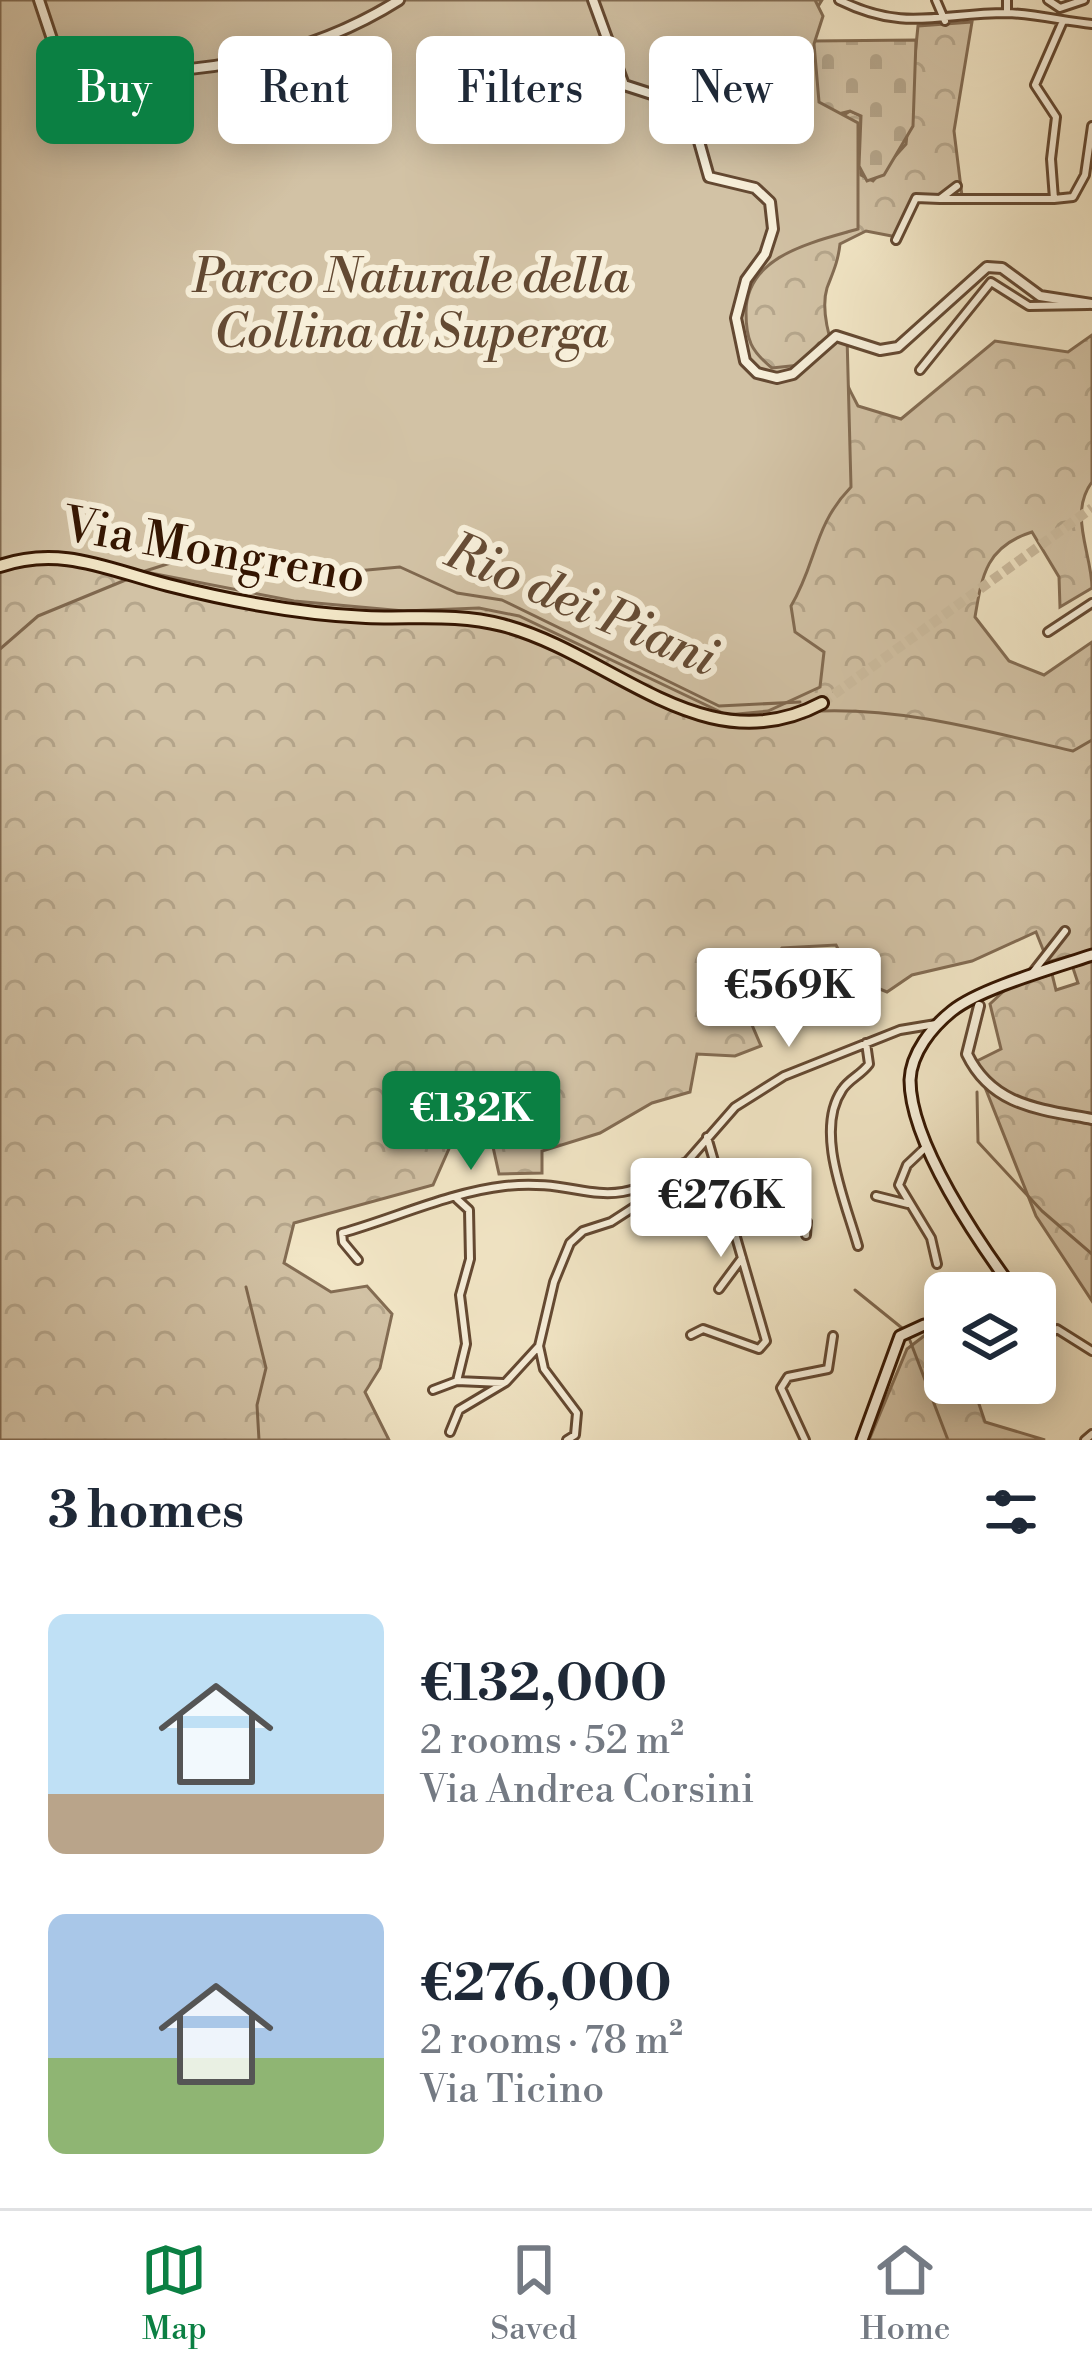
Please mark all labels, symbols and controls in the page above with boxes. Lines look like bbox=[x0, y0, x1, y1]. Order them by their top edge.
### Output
chip: Buy bbox=[36, 36, 194, 144]
chip: Rent bbox=[218, 36, 392, 144]
chip: Filters bbox=[416, 36, 625, 144]
chip: New bbox=[649, 36, 814, 144]
park label: Parco Naturale della Collina di Superga bbox=[191, 248, 630, 363]
street label: Via Mongreno bbox=[57, 496, 370, 608]
water label: Rio dei Piani bbox=[434, 520, 727, 692]
pin: €569K bbox=[705, 948, 873, 1050]
text: €569K bbox=[724, 962, 854, 1011]
pin: €132K bbox=[387, 1071, 555, 1173]
text: €132K bbox=[409, 1085, 533, 1134]
pin: €276K bbox=[637, 1158, 805, 1260]
text: €276K bbox=[658, 1172, 784, 1221]
map controls bbox=[924, 1272, 1056, 1404]
button: layers bbox=[924, 1272, 1056, 1404]
icon: filters bbox=[978, 1479, 1044, 1545]
text: 3 homes bbox=[48, 1480, 244, 1544]
text: €132,000 bbox=[420, 1653, 667, 1717]
icon: home bbox=[144, 1662, 288, 1806]
text: 2 rooms · 52 m² bbox=[420, 1717, 684, 1766]
text: Via Andrea Corsini bbox=[420, 1766, 754, 1815]
text: €276,000 bbox=[420, 1953, 672, 2017]
icon: home bbox=[144, 1962, 288, 2106]
text: 2 rooms · 78 m² bbox=[420, 2017, 683, 2066]
text: Via Ticino bbox=[420, 2066, 604, 2115]
tab: Map bbox=[141, 2237, 207, 2350]
tab: Saved bbox=[490, 2237, 577, 2350]
tab: Home bbox=[860, 2237, 951, 2350]

